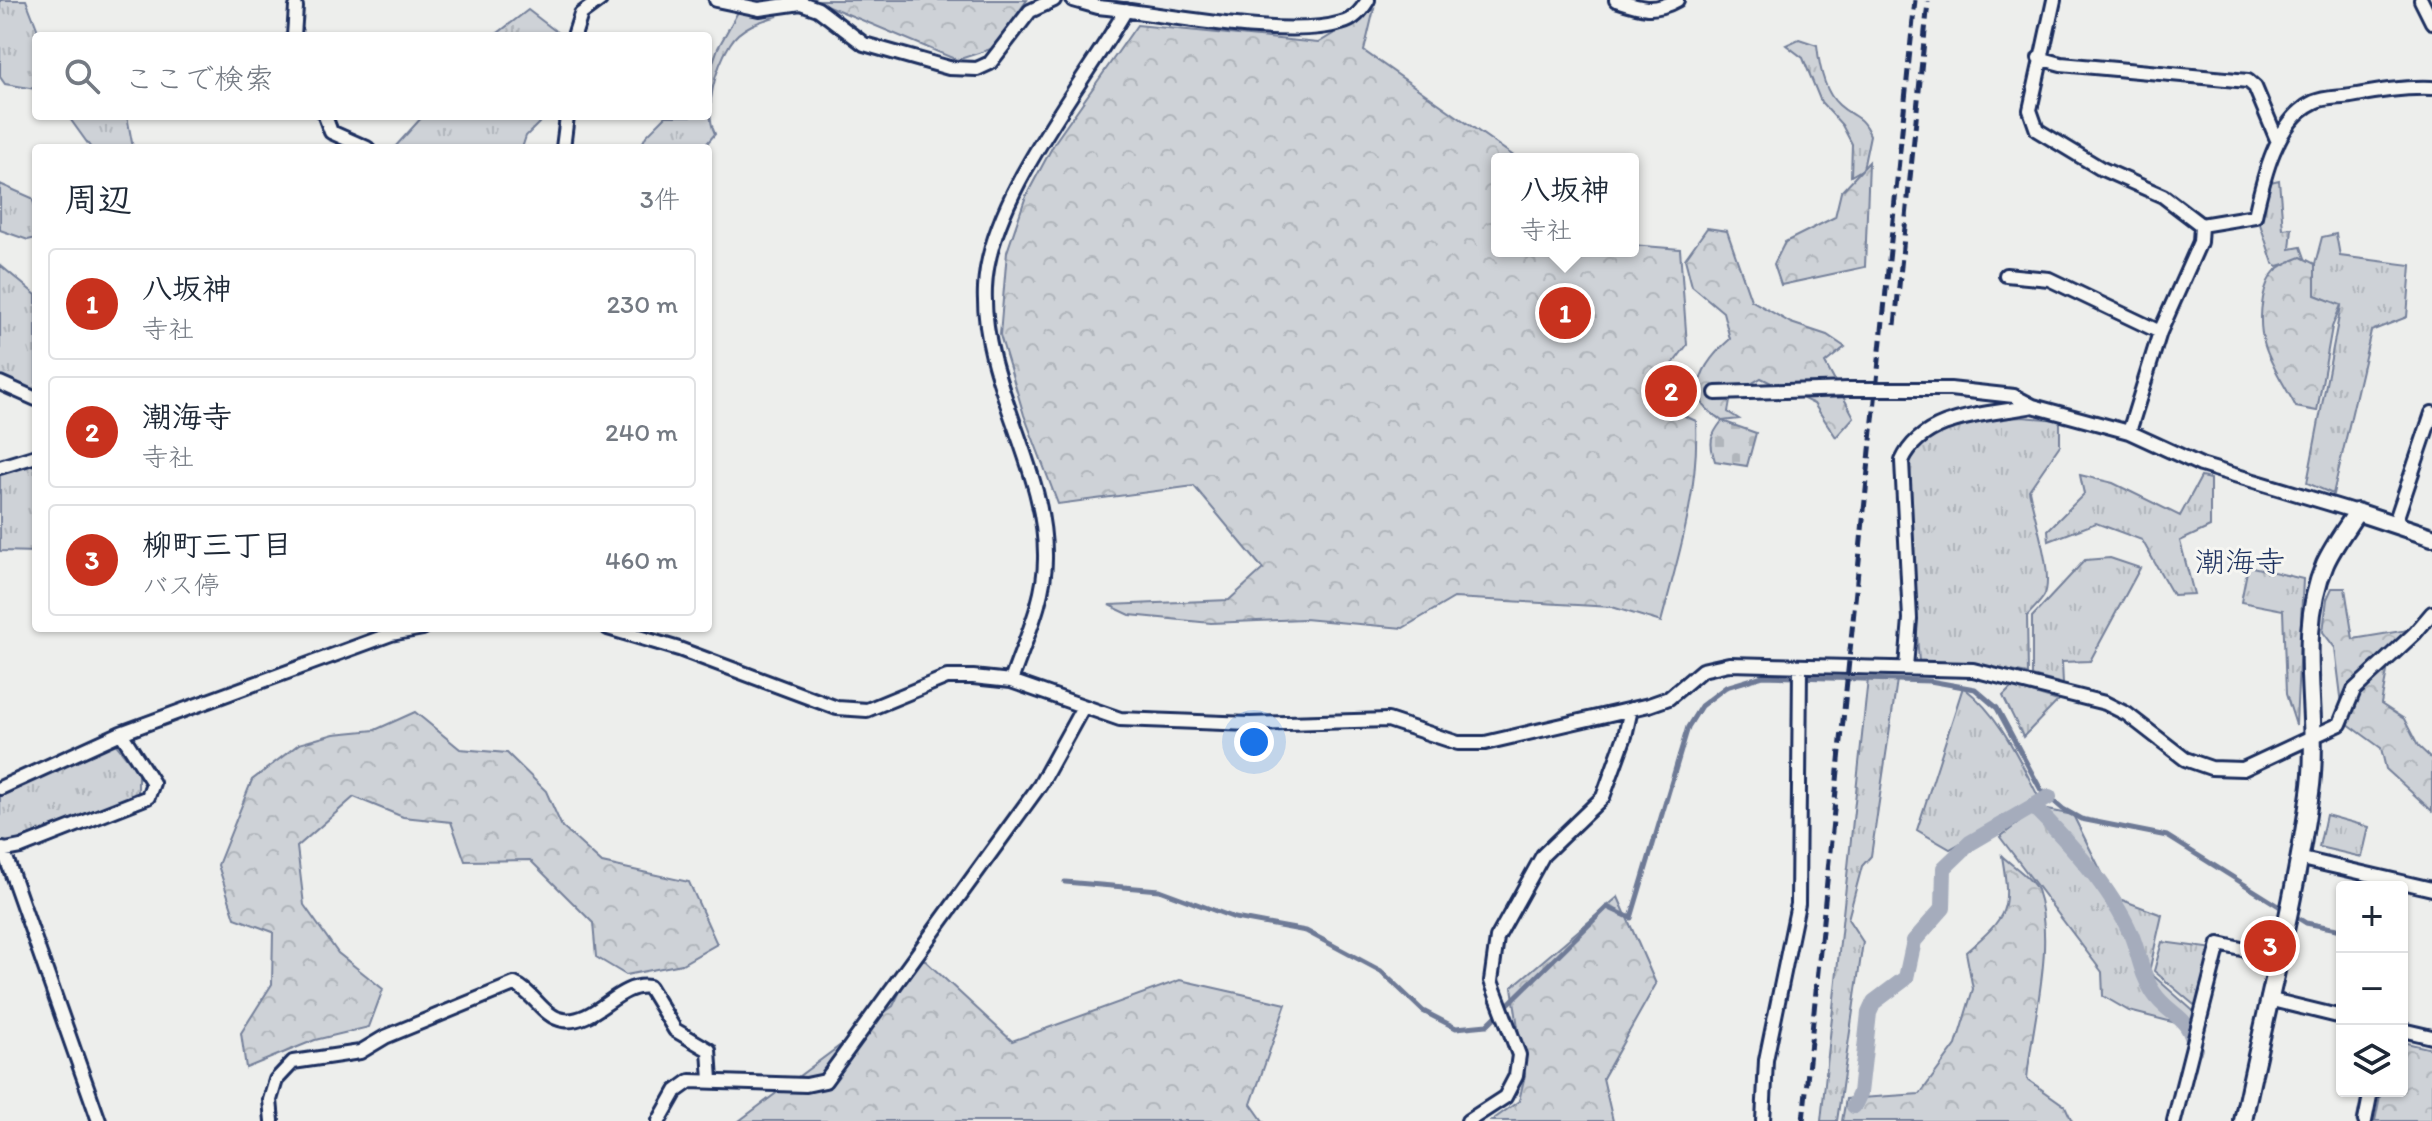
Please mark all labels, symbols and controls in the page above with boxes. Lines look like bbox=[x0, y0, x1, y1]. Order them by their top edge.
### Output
search box bbox=[32, 32, 712, 120]
icon: search bbox=[60, 54, 104, 98]
text: ここで検索 bbox=[124, 60, 274, 97]
popup bbox=[1491, 153, 1639, 257]
text: 八坂神 bbox=[1520, 171, 1610, 208]
text: 周辺 bbox=[64, 179, 132, 220]
text: 3件 bbox=[640, 183, 680, 215]
text: 寺社 bbox=[1520, 214, 1572, 246]
text: 八坂神 bbox=[142, 270, 232, 307]
pin: 1 bbox=[1539, 283, 1591, 343]
text: 1 bbox=[86, 288, 98, 320]
text: 230 m bbox=[606, 288, 678, 320]
text: 寺社 bbox=[142, 313, 194, 345]
pin: 2 bbox=[1645, 361, 1697, 421]
text: 潮海寺 bbox=[142, 398, 232, 435]
text: 2 bbox=[85, 416, 99, 448]
text: 240 m bbox=[605, 416, 678, 448]
text: 寺社 bbox=[142, 441, 194, 473]
text: 柳町三丁目 bbox=[142, 526, 292, 563]
district label: 潮海寺 bbox=[2195, 543, 2285, 580]
text: 3 bbox=[85, 544, 99, 576]
text: 460 m bbox=[605, 544, 678, 576]
text: バス停 bbox=[142, 569, 220, 601]
your location bbox=[1234, 722, 1274, 762]
map controls bbox=[2336, 881, 2408, 1097]
button: + bbox=[2336, 881, 2408, 953]
pin: 3 bbox=[2244, 916, 2296, 976]
button: − bbox=[2336, 953, 2408, 1025]
button: layers bbox=[2336, 1025, 2408, 1097]

